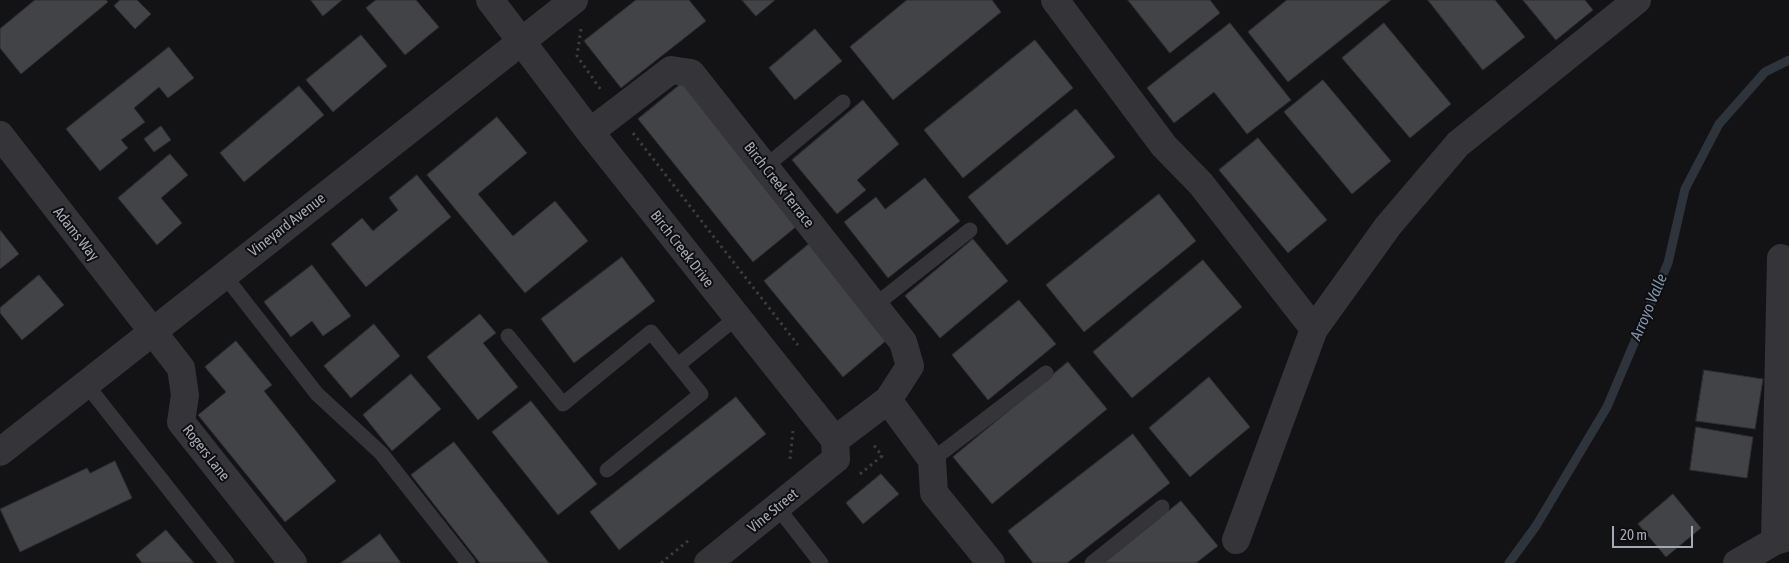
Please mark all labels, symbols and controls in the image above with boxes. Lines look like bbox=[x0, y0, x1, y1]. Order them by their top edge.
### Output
street label: Birch Creek Terrace bbox=[740, 139, 818, 231]
street label: Vineyard Avenue bbox=[245, 189, 329, 261]
street label: Adams Way bbox=[49, 204, 103, 264]
street label: Birch Creek Drive bbox=[646, 207, 718, 291]
water label: Arroyo Valle bbox=[1626, 271, 1672, 343]
street label: Rogers Lane bbox=[179, 421, 233, 485]
street label: Vine Street bbox=[744, 485, 802, 537]
scale bar bbox=[1614, 516, 1695, 548]
text: 20 m bbox=[1620, 526, 1647, 543]

